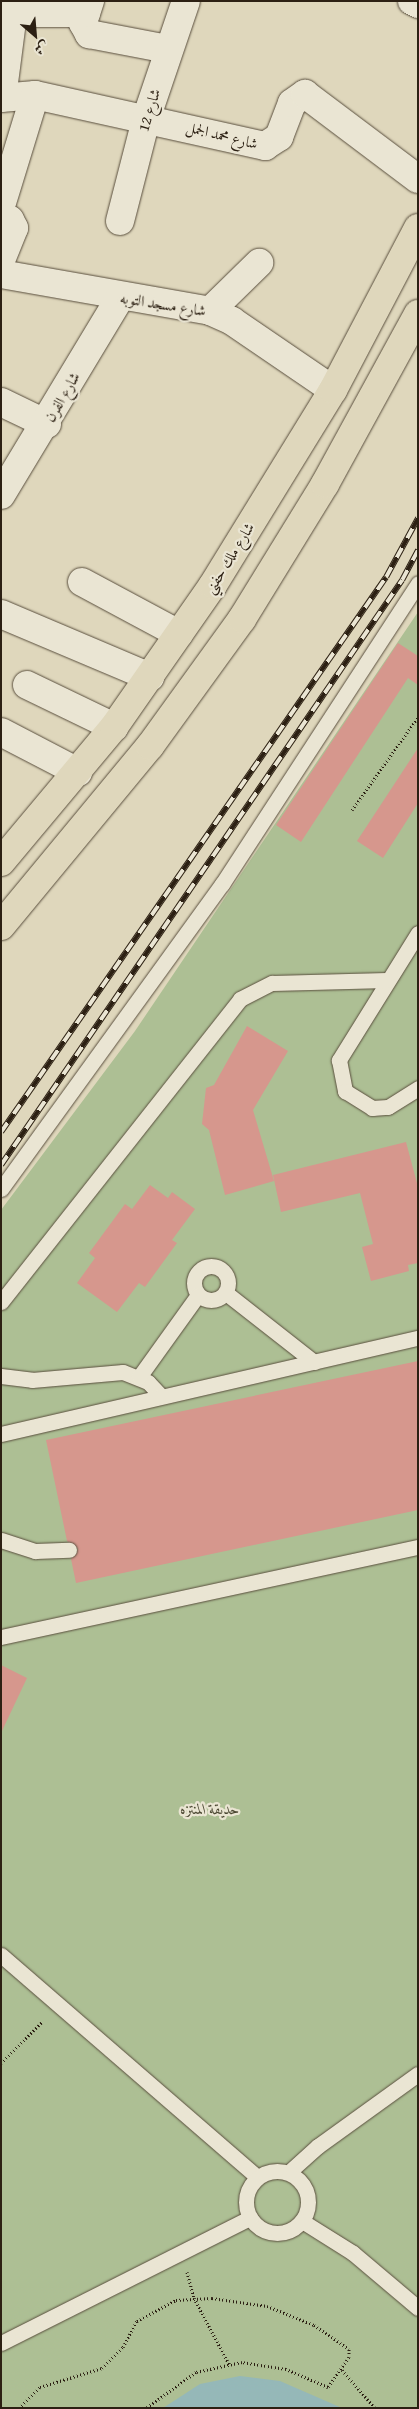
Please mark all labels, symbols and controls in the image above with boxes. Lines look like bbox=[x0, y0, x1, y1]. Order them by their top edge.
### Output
north arrow bbox=[10, 10, 60, 60]
text: ش bbox=[31, 36, 53, 60]
street label: شارع 12 bbox=[134, 86, 164, 134]
street label: شارع محمد الجمل bbox=[184, 117, 260, 153]
street label: شارع مسجد التوبه bbox=[119, 288, 207, 320]
street label: شارع الفرن bbox=[41, 369, 83, 425]
street label: شارع ملك حفني bbox=[200, 519, 258, 597]
park label: حديقة المنتزه bbox=[180, 1800, 240, 1818]

